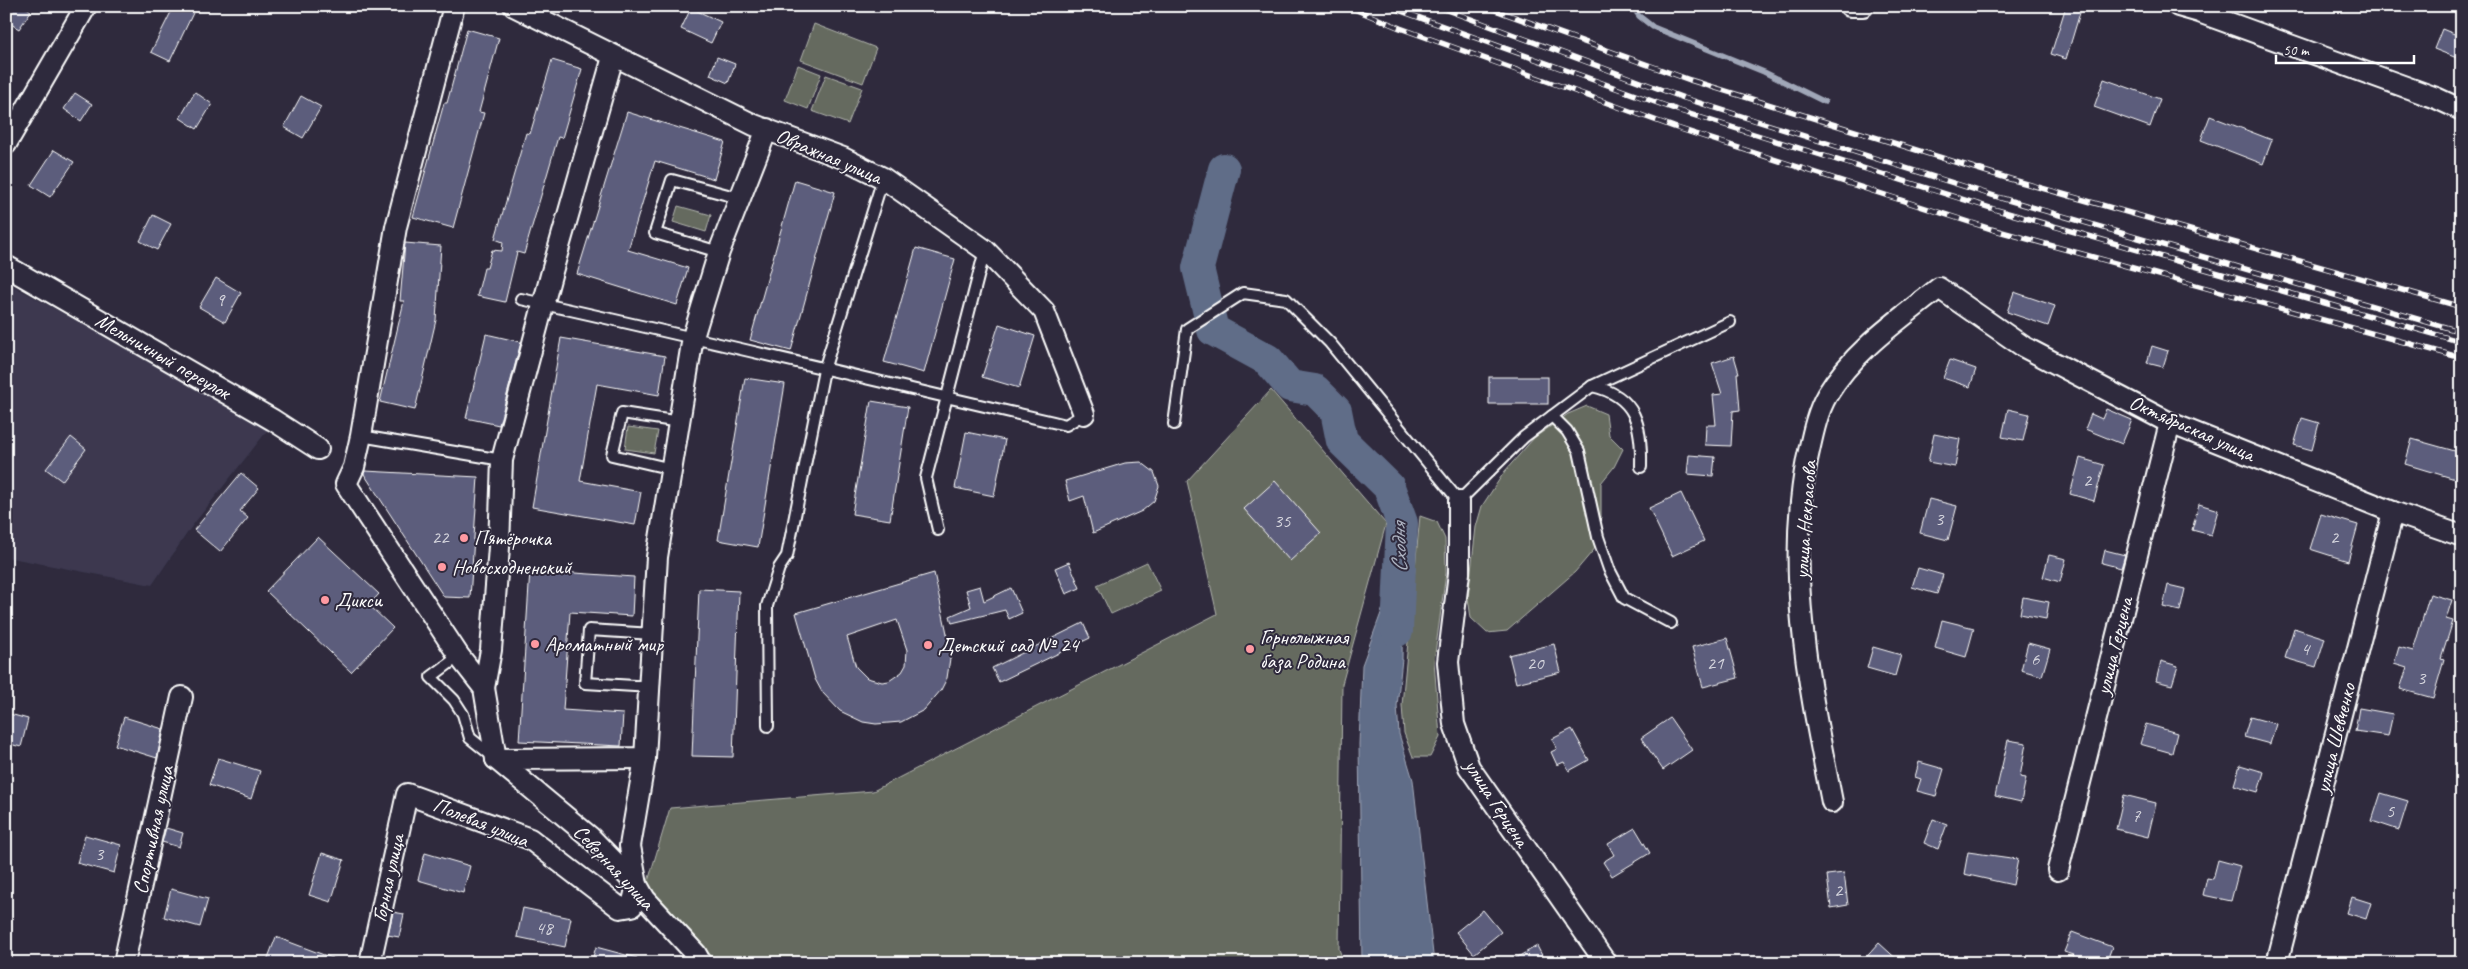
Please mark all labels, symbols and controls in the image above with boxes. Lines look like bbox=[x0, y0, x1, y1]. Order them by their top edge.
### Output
scale bar bbox=[2276, 32, 2413, 64]
text: 50 m bbox=[2283, 41, 2310, 60]
street label: Овражная улица bbox=[772, 122, 888, 191]
house number: 9 bbox=[216, 288, 226, 312]
street label: Мельничный переулок bbox=[91, 307, 237, 406]
street label: Октябрьская улица bbox=[2125, 389, 2261, 468]
street label: улица Некрасова bbox=[1788, 458, 1822, 582]
house number: 2 bbox=[2083, 468, 2093, 492]
house number: 3 bbox=[1935, 507, 1945, 531]
house number: 35 bbox=[1273, 509, 1292, 533]
water label: Сходня bbox=[1384, 519, 1413, 573]
house number: 22 bbox=[431, 525, 450, 549]
place label: Пятёрочка bbox=[474, 525, 553, 551]
house number: 2 bbox=[2330, 525, 2340, 549]
marker: Пятёрочка bbox=[458, 532, 470, 544]
place label: Новосходненский bbox=[452, 554, 573, 580]
marker: Новосходненский bbox=[436, 561, 448, 573]
place label: Дикси bbox=[335, 587, 384, 613]
street label: улица Герцена bbox=[2089, 592, 2139, 699]
marker: Дикси bbox=[319, 594, 331, 606]
place label: Горнолыжная база Родина bbox=[1260, 624, 1349, 674]
place label: Ароматный мир bbox=[545, 631, 664, 657]
place label: Детский сад № 24 bbox=[938, 632, 1081, 658]
house number: 4 bbox=[2301, 637, 2312, 661]
marker: Ароматный мир bbox=[529, 638, 541, 650]
marker: Детский сад № 24 bbox=[922, 639, 934, 651]
marker: Горнолыжная база Родина bbox=[1244, 643, 1256, 655]
house number: 6 bbox=[2031, 647, 2041, 671]
house number: 20 bbox=[1526, 651, 1545, 675]
house number: 21 bbox=[1706, 651, 1725, 675]
house number: 3 bbox=[2417, 666, 2427, 690]
street label: улица Шевченко bbox=[2308, 679, 2362, 798]
street label: улица Герцена bbox=[1458, 753, 1536, 854]
street label: Спортивная улица bbox=[127, 762, 180, 896]
street label: Полевая улица bbox=[430, 791, 534, 854]
house number: 5 bbox=[2386, 799, 2396, 823]
house number: 7 bbox=[2132, 804, 2142, 828]
street label: Северная улица bbox=[568, 819, 661, 916]
street label: Горная улица bbox=[366, 830, 410, 924]
house number: 3 bbox=[95, 842, 105, 866]
house number: 2 bbox=[1834, 878, 1844, 902]
house number: 48 bbox=[535, 916, 555, 940]

